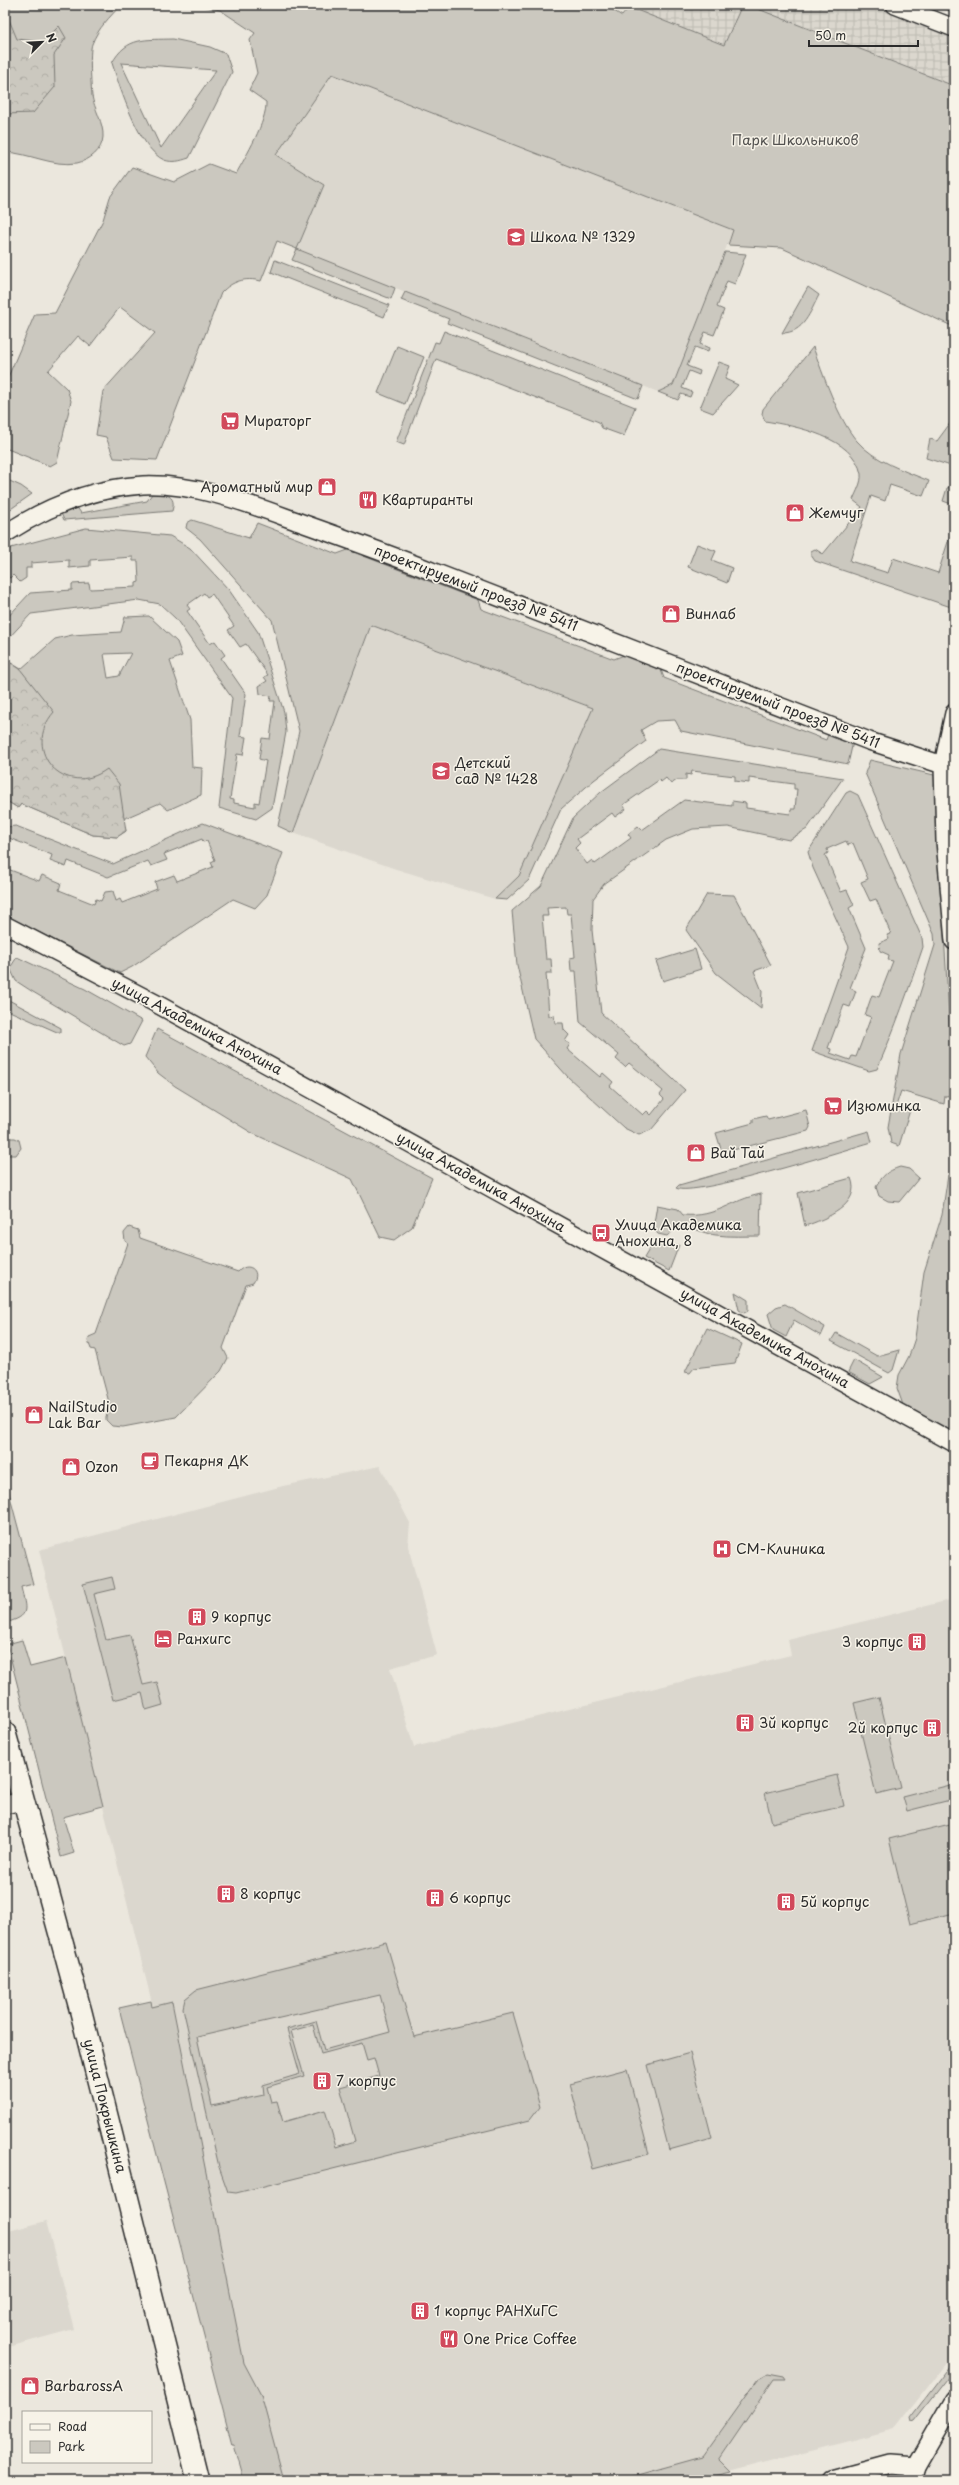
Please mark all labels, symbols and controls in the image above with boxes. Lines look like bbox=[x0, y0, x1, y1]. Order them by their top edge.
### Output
north arrow bbox=[22, 22, 62, 62]
scale bar bbox=[809, 22, 918, 48]
text: 50 m bbox=[815, 26, 846, 44]
text: N bbox=[42, 30, 61, 45]
park label: Парк Школьников bbox=[731, 129, 859, 150]
school or university icon: Школа № 1329 bbox=[505, 226, 527, 248]
place label: Школа № 1329 bbox=[530, 226, 635, 247]
supermarket icon: Мираторг bbox=[219, 410, 241, 432]
place label: Мираторг bbox=[244, 410, 312, 431]
place label: Ароматный мир bbox=[200, 476, 313, 497]
shop icon: Ароматный мир bbox=[316, 476, 338, 498]
restaurant icon: Квартиранты bbox=[357, 489, 379, 511]
place label: Квартиранты bbox=[382, 489, 473, 510]
shop icon: Жемчуг bbox=[784, 502, 806, 524]
place label: Жемчуг bbox=[809, 502, 864, 523]
street label: проектируемый проезд № 5411 bbox=[371, 539, 581, 636]
shop icon: Винлаб bbox=[660, 603, 682, 625]
place label: Винлаб bbox=[685, 603, 736, 624]
street label: проектируемый проезд № 5411 bbox=[673, 656, 883, 753]
place label: Детский сад № 1428 bbox=[454, 752, 538, 789]
school or university icon: Детский сад № 1428 bbox=[430, 760, 452, 782]
street label: улица Академика Анохина bbox=[108, 972, 286, 1080]
supermarket icon: Изюминка bbox=[822, 1095, 844, 1117]
place label: Изюминка bbox=[847, 1095, 921, 1116]
street label: улица Академика Анохина bbox=[393, 1126, 570, 1237]
shop icon: Вай Тай bbox=[685, 1142, 707, 1164]
place label: Вай Тай bbox=[710, 1142, 765, 1163]
place label: Улица Академика Анохина, 8 bbox=[615, 1214, 742, 1251]
bus stop icon: Улица Академика Анохина, 8 bbox=[590, 1222, 612, 1244]
street label: улица Академика Анохина bbox=[677, 1282, 854, 1393]
place label: NailStudio Lak Bar bbox=[48, 1396, 118, 1433]
shop icon: NailStudio Lak Bar bbox=[23, 1404, 45, 1426]
cafe icon: Пекарня ДК bbox=[139, 1450, 161, 1472]
place label: Пекарня ДК bbox=[164, 1450, 249, 1471]
shop icon: Ozon bbox=[60, 1456, 82, 1478]
place label: Ozon bbox=[85, 1456, 118, 1477]
hospital icon: СМ-Клиника bbox=[711, 1538, 733, 1560]
place label: СМ-Клиника bbox=[736, 1538, 825, 1559]
building icon: 9 корпус bbox=[186, 1606, 208, 1628]
place label: 9 корпус bbox=[211, 1606, 271, 1627]
hotel icon: Ранхигс bbox=[152, 1628, 174, 1650]
place label: Ранхигс bbox=[177, 1628, 231, 1649]
place label: 3 корпус bbox=[842, 1631, 903, 1652]
building icon: 3 корпус bbox=[906, 1631, 928, 1653]
building icon: 3й корпус bbox=[734, 1712, 756, 1734]
place label: 3й корпус bbox=[759, 1712, 828, 1733]
place label: 2й корпус bbox=[848, 1717, 918, 1738]
building icon: 2й корпус bbox=[921, 1717, 943, 1739]
building icon: 8 корпус bbox=[215, 1883, 237, 1905]
place label: 8 корпус bbox=[240, 1883, 301, 1904]
building icon: 6 корпус bbox=[424, 1887, 446, 1909]
place label: 6 корпус bbox=[449, 1887, 511, 1908]
building icon: 5й корпус bbox=[775, 1891, 797, 1913]
place label: 5й корпус bbox=[800, 1891, 869, 1912]
street label: улица Покрышкина bbox=[79, 2037, 132, 2175]
building icon: 7 корпус bbox=[311, 2070, 333, 2092]
place label: 7 корпус bbox=[336, 2070, 396, 2091]
building icon: 1 корпус РАНХиГС bbox=[409, 2300, 431, 2322]
place label: 1 корпус РАНХиГС bbox=[434, 2300, 558, 2321]
restaurant icon: One Price Coffee bbox=[438, 2328, 460, 2350]
place label: One Price Coffee bbox=[463, 2328, 577, 2349]
shop icon: BarbarossA bbox=[19, 2375, 41, 2397]
place label: BarbarossA bbox=[44, 2375, 123, 2396]
legend bbox=[22, 2411, 152, 2463]
text: Road bbox=[58, 2417, 87, 2435]
text: Park bbox=[58, 2437, 85, 2455]

